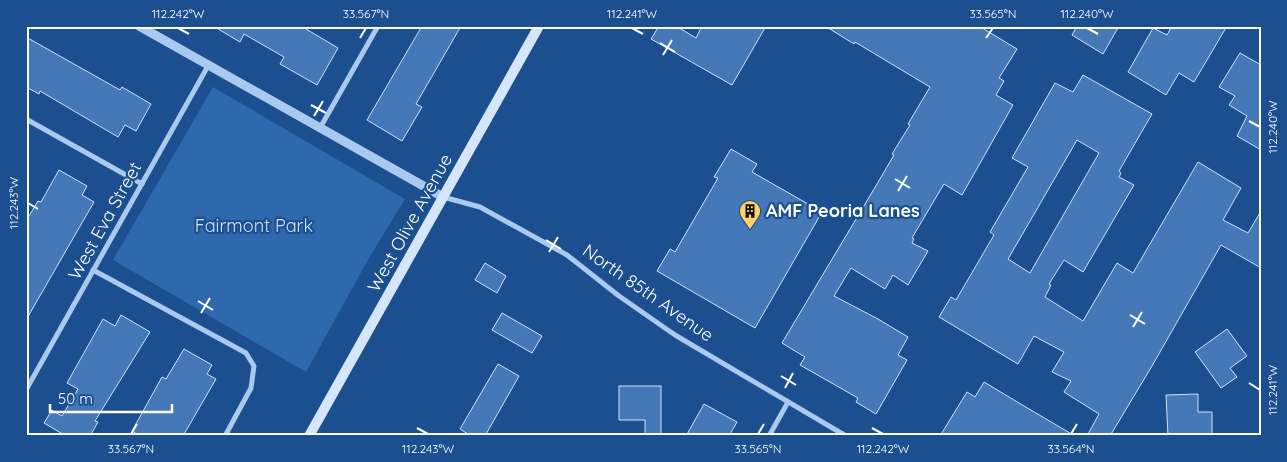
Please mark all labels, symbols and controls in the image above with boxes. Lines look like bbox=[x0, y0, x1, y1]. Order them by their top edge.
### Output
text: 112.242°W bbox=[152, 6, 205, 21]
text: 33.567°N bbox=[343, 6, 389, 21]
text: 112.241°W bbox=[607, 6, 658, 21]
text: 33.565°N bbox=[969, 6, 1017, 21]
text: 112.240°W bbox=[1060, 6, 1114, 21]
text: 112.240°W bbox=[1265, 100, 1280, 154]
street label: West Olive Avenue bbox=[362, 150, 457, 296]
street label: West Eva Street bbox=[63, 158, 146, 284]
text: 112.243°W bbox=[6, 176, 21, 229]
building icon: AMF Peoria Lanes bbox=[738, 199, 762, 230]
place label: AMF Peoria Lanes bbox=[766, 199, 920, 222]
park label: Fairmont Park bbox=[195, 214, 313, 237]
street label: North 85th Avenue bbox=[578, 239, 718, 346]
text: 112.241°W bbox=[1265, 364, 1280, 415]
scale bar bbox=[50, 382, 172, 414]
text: 50 m bbox=[58, 389, 93, 408]
text: 33.567°N bbox=[108, 441, 154, 456]
text: 112.243°W bbox=[402, 441, 455, 456]
text: 33.565°N bbox=[734, 441, 782, 456]
text: 112.242°W bbox=[857, 441, 910, 456]
text: 33.564°N bbox=[1048, 441, 1094, 456]

